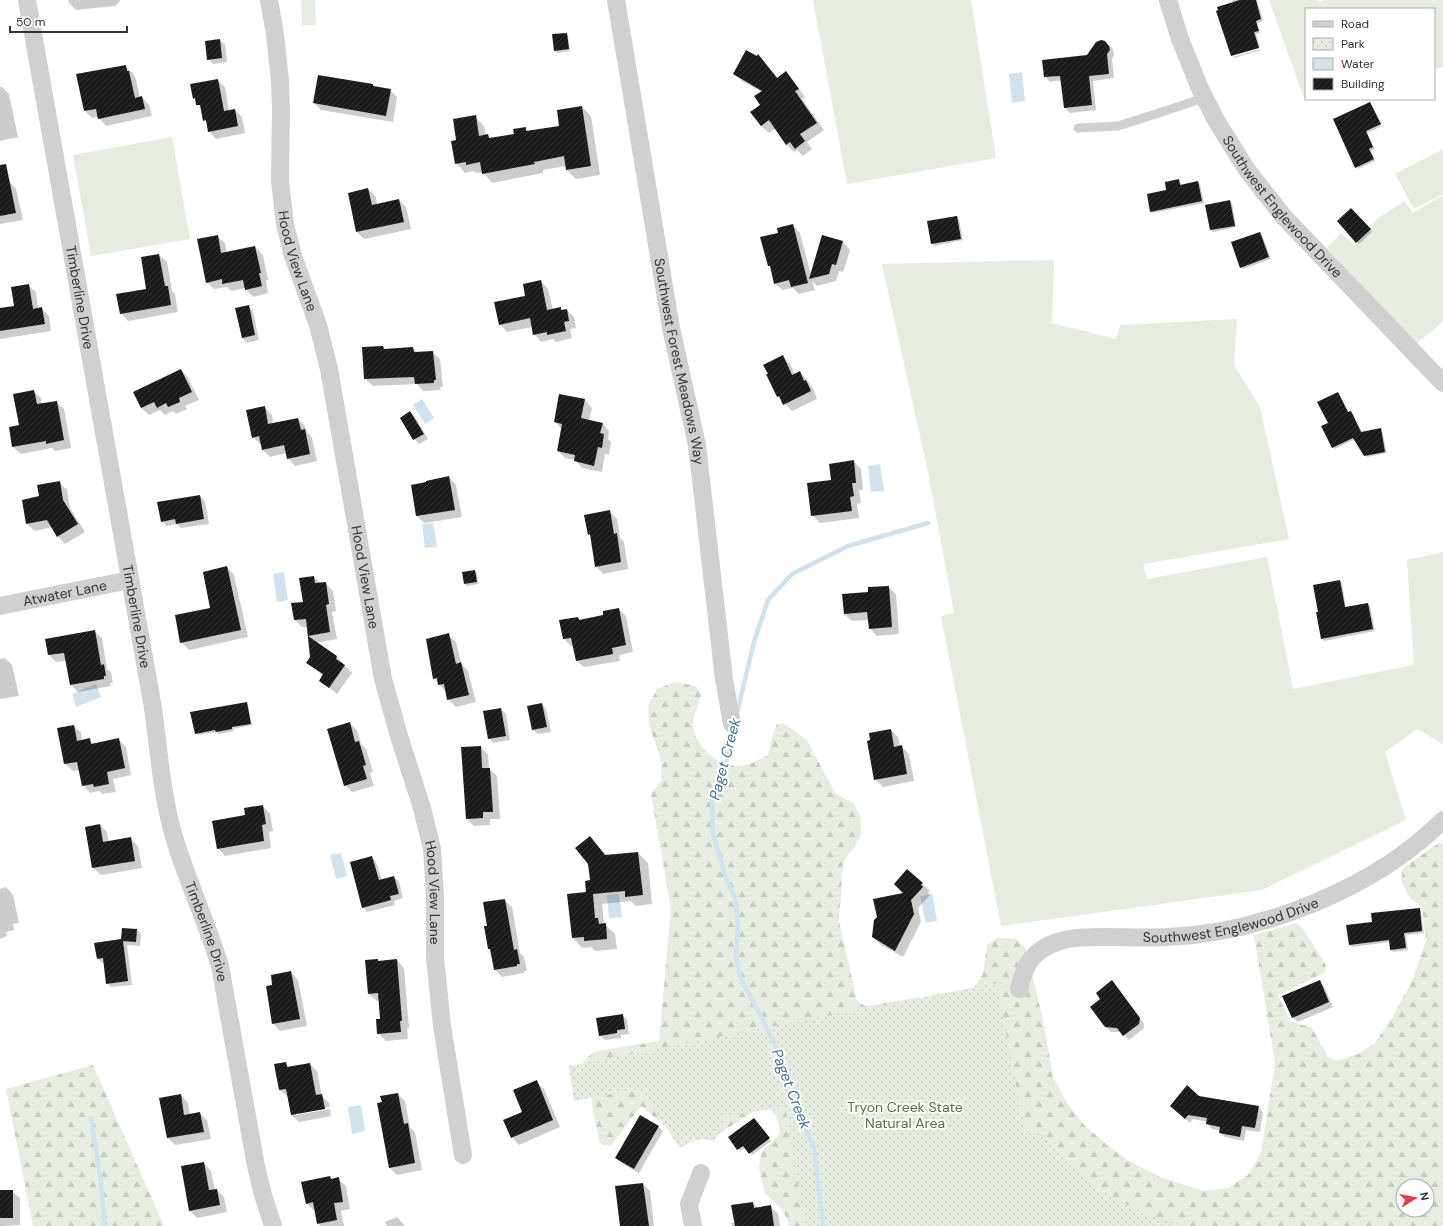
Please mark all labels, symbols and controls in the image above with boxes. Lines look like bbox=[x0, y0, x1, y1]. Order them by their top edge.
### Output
scale bar bbox=[10, 8, 127, 34]
legend bbox=[1305, 8, 1435, 100]
text: 50 m bbox=[16, 14, 45, 30]
text: Road bbox=[1341, 16, 1369, 32]
text: Park bbox=[1341, 36, 1365, 52]
text: Water bbox=[1341, 56, 1375, 72]
text: Building bbox=[1341, 76, 1385, 92]
street label: Southwest Englewood Drive bbox=[1219, 132, 1346, 282]
street label: Hood View Lane bbox=[275, 210, 321, 314]
street label: Timberline Drive bbox=[62, 244, 98, 351]
street label: Southwest Forest Meadows Way bbox=[650, 257, 708, 466]
street label: Hood View Lane bbox=[347, 524, 383, 630]
street label: Timberline Drive bbox=[119, 563, 155, 670]
street label: Atwater Lane bbox=[21, 576, 108, 610]
water label: Paget Creek bbox=[704, 715, 746, 802]
street label: Hood View Lane bbox=[421, 838, 444, 945]
street label: Timberline Drive bbox=[181, 879, 232, 983]
street label: Southwest Englewood Drive bbox=[1143, 893, 1321, 946]
water label: Paget Creek bbox=[767, 1046, 816, 1132]
park label: Tryon Creek State Natural Area bbox=[847, 1098, 963, 1132]
north arrow bbox=[1395, 1178, 1435, 1218]
text: N bbox=[1417, 1191, 1432, 1201]

